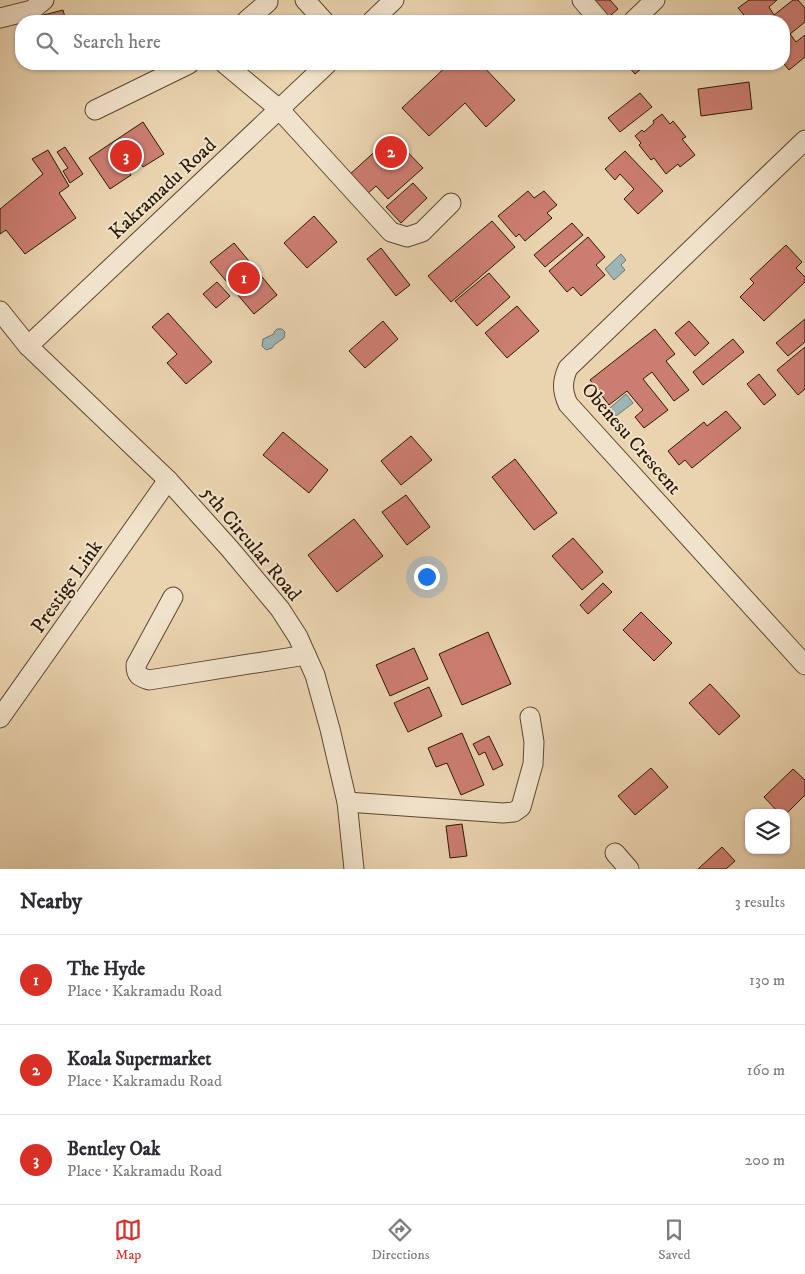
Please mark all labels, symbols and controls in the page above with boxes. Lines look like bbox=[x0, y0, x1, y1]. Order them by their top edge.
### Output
search box bbox=[15, 15, 790, 70]
icon: search bbox=[33, 29, 61, 57]
text: Search here bbox=[73, 31, 161, 54]
street label: Kakramadu Road bbox=[104, 133, 222, 245]
pin: 2 bbox=[375, 133, 407, 171]
pin: 3 bbox=[110, 137, 142, 175]
pin: 1 bbox=[228, 259, 260, 297]
street label: Obenesu Crescent bbox=[575, 378, 686, 500]
street label: 5th Circular Road bbox=[195, 481, 306, 607]
street label: Prestige Link bbox=[26, 535, 108, 638]
your location bbox=[414, 564, 440, 590]
map controls bbox=[745, 809, 790, 854]
button: layers bbox=[745, 809, 790, 854]
text: Nearby bbox=[20, 889, 82, 915]
text: 3 results bbox=[735, 892, 785, 912]
text: The Hyde bbox=[67, 958, 145, 981]
text: 1 bbox=[33, 970, 39, 990]
text: 130 m bbox=[749, 970, 785, 990]
text: Place · Kakramadu Road bbox=[67, 981, 222, 1001]
text: Koala Supermarket bbox=[67, 1048, 211, 1071]
text: 2 bbox=[32, 1060, 40, 1080]
text: 160 m bbox=[747, 1060, 785, 1080]
text: Place · Kakramadu Road bbox=[67, 1071, 222, 1091]
text: Bentley Oak bbox=[67, 1138, 160, 1161]
text: 3 bbox=[33, 1150, 39, 1170]
text: 200 m bbox=[744, 1150, 785, 1170]
text: Place · Kakramadu Road bbox=[67, 1161, 222, 1181]
tab: Map bbox=[114, 1216, 142, 1264]
tab: Directions bbox=[371, 1216, 429, 1264]
tab: Saved bbox=[658, 1216, 691, 1264]

